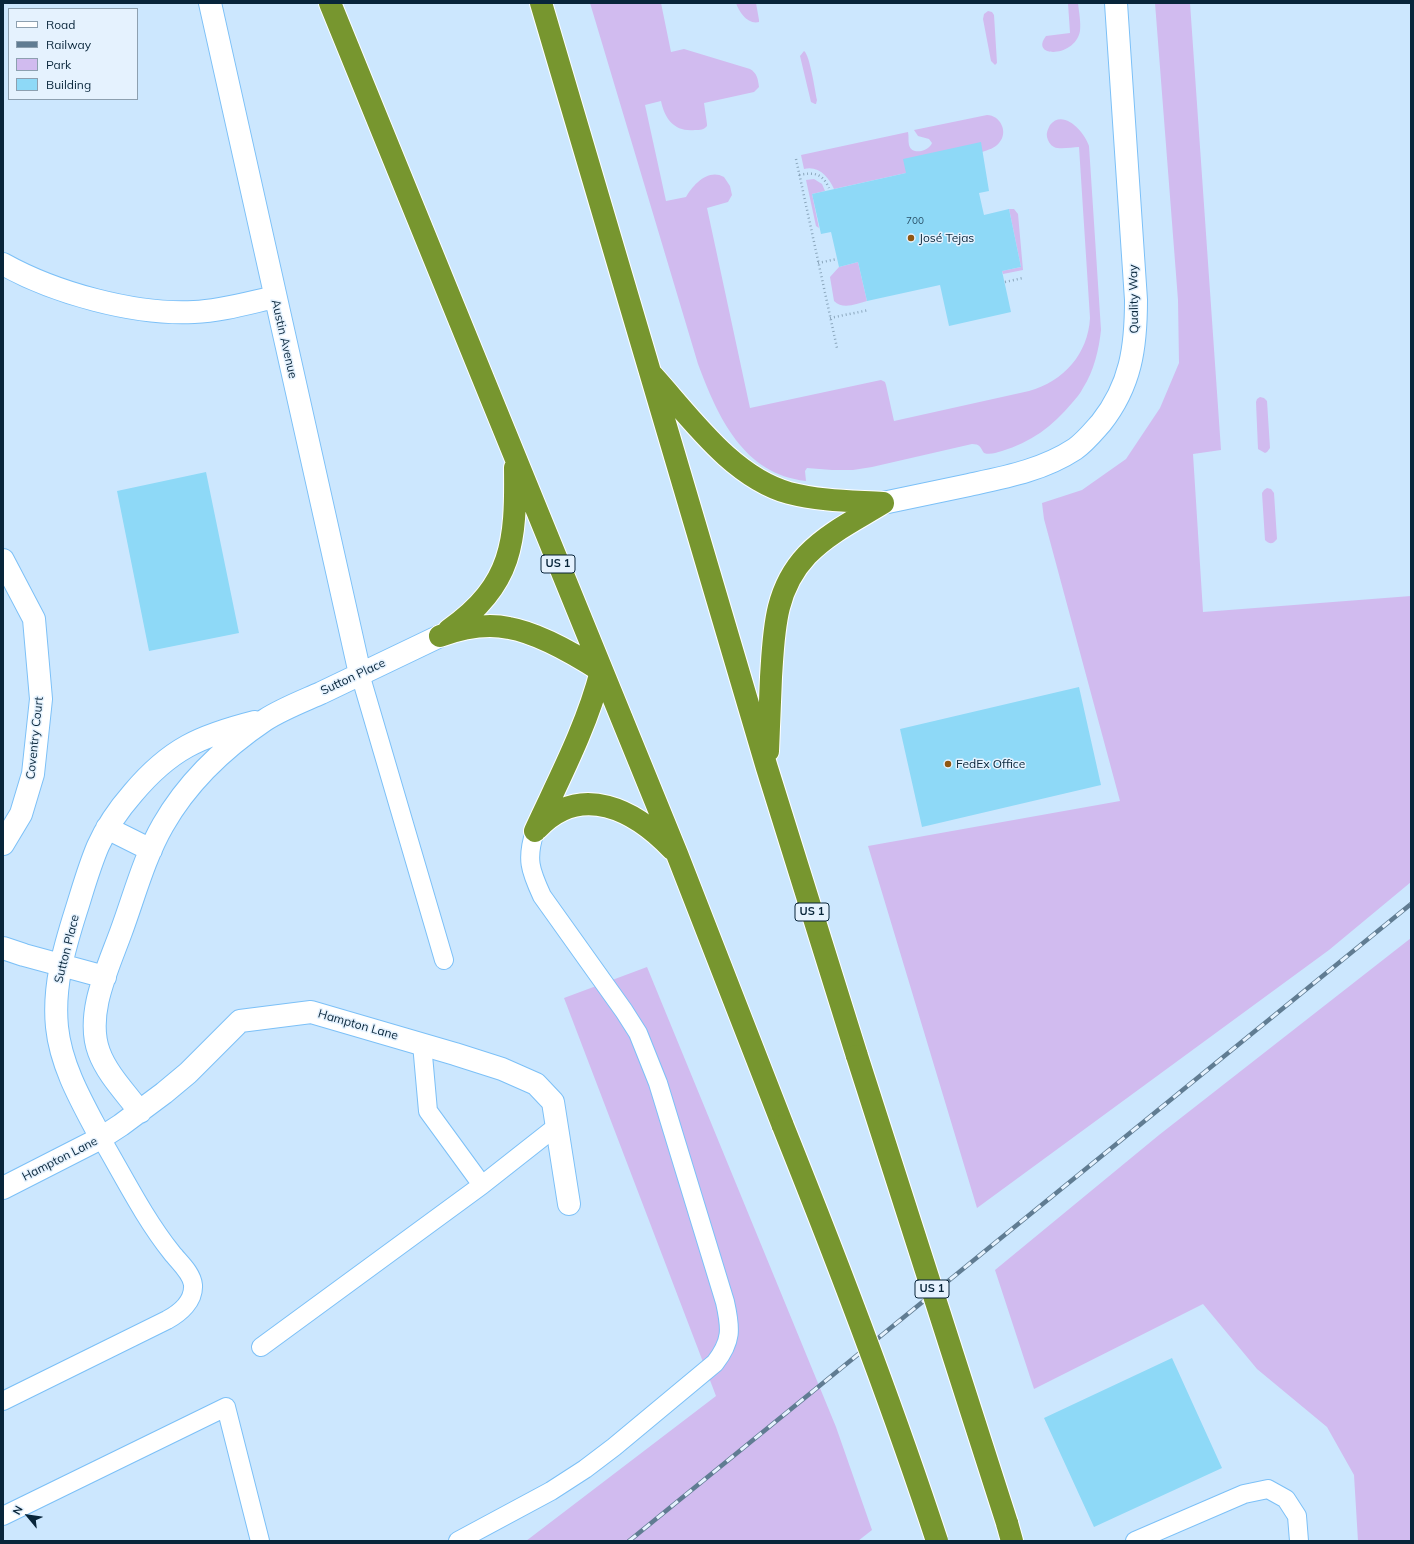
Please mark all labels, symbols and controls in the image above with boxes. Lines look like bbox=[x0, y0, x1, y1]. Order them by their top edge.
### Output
legend bbox=[8, 8, 138, 100]
text: Road bbox=[46, 17, 75, 32]
text: Railway bbox=[46, 37, 91, 52]
text: Park bbox=[46, 57, 71, 72]
text: Building bbox=[46, 77, 91, 92]
house number: 700 bbox=[906, 215, 924, 227]
place label: José Tejas bbox=[919, 231, 974, 245]
marker: José Tejas bbox=[906, 233, 916, 243]
street label: Quality Way bbox=[1126, 264, 1142, 334]
street label: Austin Avenue bbox=[268, 298, 300, 380]
road number: US 1 bbox=[541, 555, 575, 573]
street label: Sutton Place bbox=[318, 656, 388, 698]
street label: Coventry Court bbox=[23, 696, 47, 780]
place label: FedEx Office bbox=[956, 757, 1025, 771]
marker: FedEx Office bbox=[943, 759, 953, 769]
road number: US 1 bbox=[795, 903, 829, 921]
street label: Sutton Place bbox=[52, 913, 82, 985]
street label: Hampton Lane bbox=[316, 1007, 400, 1043]
street label: Hampton Lane bbox=[20, 1134, 100, 1184]
road number: US 1 bbox=[915, 1280, 949, 1298]
north arrow bbox=[8, 1496, 48, 1536]
text: N bbox=[9, 1503, 26, 1517]

